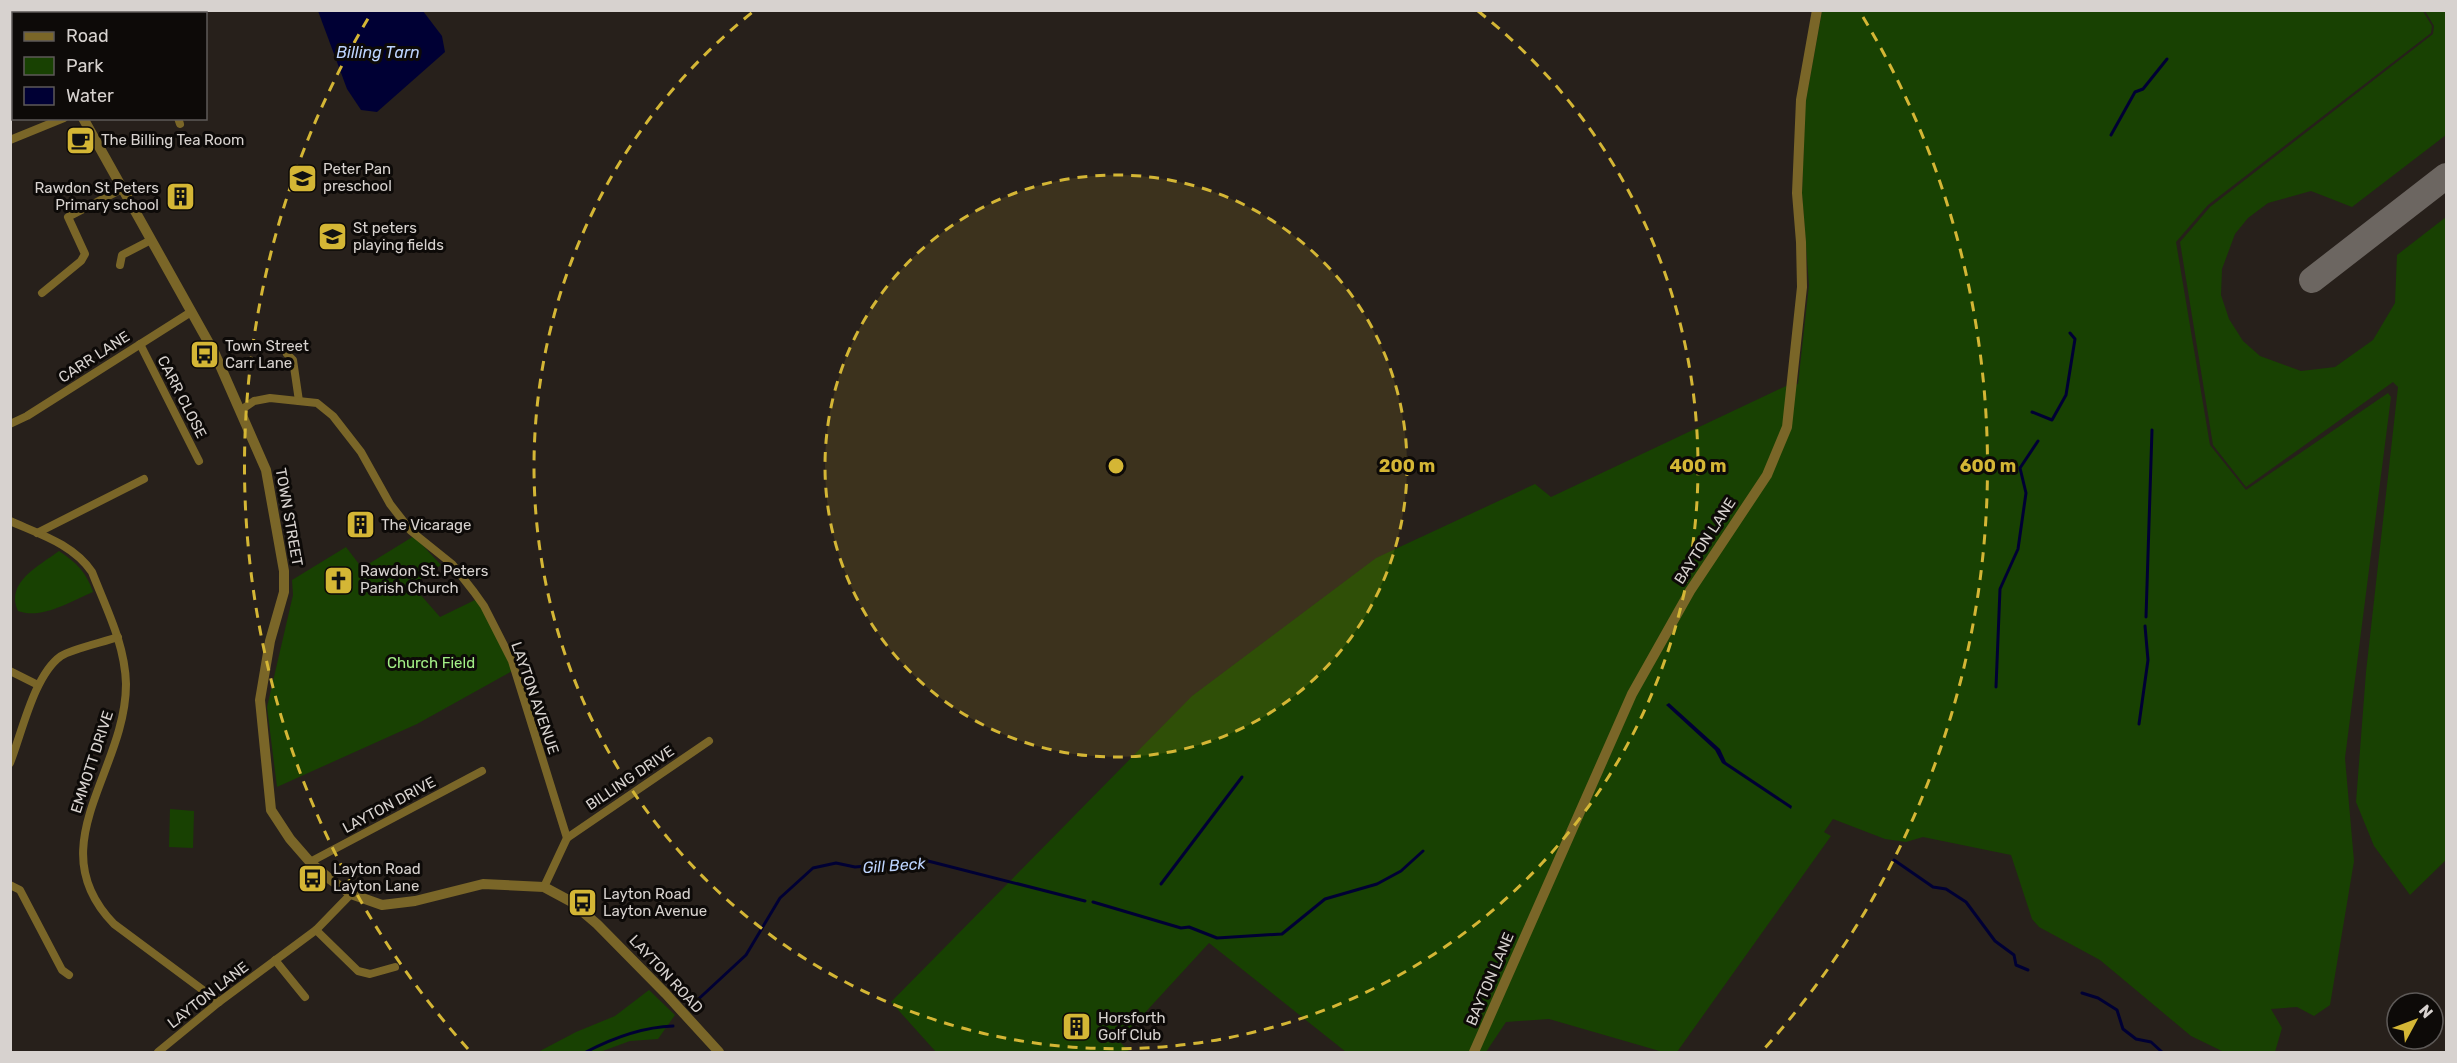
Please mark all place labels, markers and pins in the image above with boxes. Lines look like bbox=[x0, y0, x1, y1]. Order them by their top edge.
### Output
cafe icon: The Billing Tea Room bbox=[64, 124, 96, 156]
place label: The Billing Tea Room bbox=[101, 131, 244, 149]
place label: Peter Pan preschool bbox=[323, 160, 392, 195]
school or university icon: Peter Pan preschool bbox=[286, 162, 318, 194]
place label: Rawdon St Peters Primary school bbox=[34, 179, 159, 214]
building icon: Rawdon St Peters Primary school bbox=[164, 181, 196, 213]
place label: St peters playing fields bbox=[353, 219, 444, 254]
school or university icon: St peters playing fields bbox=[316, 221, 348, 253]
place label: Town Street Carr Lane bbox=[225, 337, 309, 372]
bus stop icon: Town Street Carr Lane bbox=[188, 339, 220, 371]
centre of rings bbox=[1106, 456, 1126, 476]
building icon: The Vicarage bbox=[344, 509, 376, 541]
place label: The Vicarage bbox=[381, 516, 471, 534]
place label: Rawdon St. Peters Parish Church bbox=[360, 562, 489, 597]
church icon: Rawdon St. Peters Parish Church bbox=[323, 564, 355, 596]
place label: Layton Road Layton Lane bbox=[333, 860, 421, 895]
bus stop icon: Layton Road Layton Lane bbox=[296, 862, 328, 894]
place label: Layton Road Layton Avenue bbox=[603, 885, 707, 920]
bus stop icon: Layton Road Layton Avenue bbox=[566, 887, 598, 919]
place label: Horsforth Golf Club bbox=[1098, 1009, 1166, 1044]
building icon: Horsforth Golf Club bbox=[1061, 1011, 1093, 1043]

